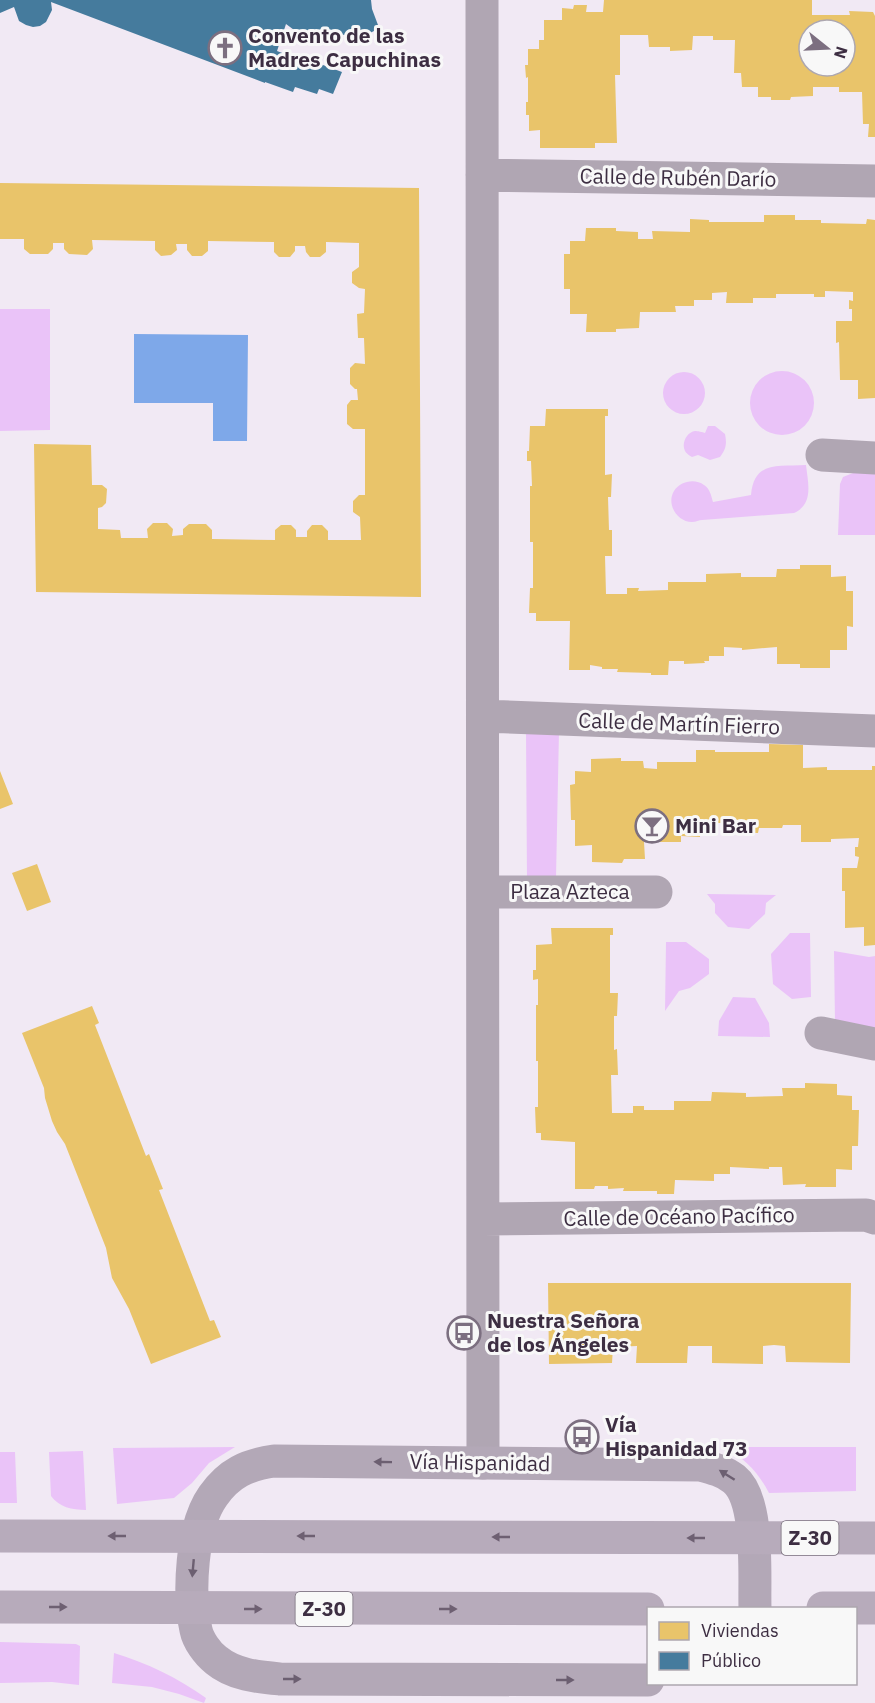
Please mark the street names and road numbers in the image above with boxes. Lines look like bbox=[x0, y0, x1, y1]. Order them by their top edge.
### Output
street label: Calle de Rubén Darío bbox=[579, 161, 777, 193]
street label: Calle de Martín Fierro bbox=[578, 705, 780, 741]
street label: Plaza Azteca bbox=[510, 877, 630, 905]
street label: Calle de Océano Pacífico bbox=[563, 1200, 795, 1232]
street label: Vía Hispanidad bbox=[409, 1447, 551, 1477]
road number: Z-30 bbox=[782, 1521, 838, 1555]
road number: Z-30 bbox=[296, 1592, 352, 1626]

